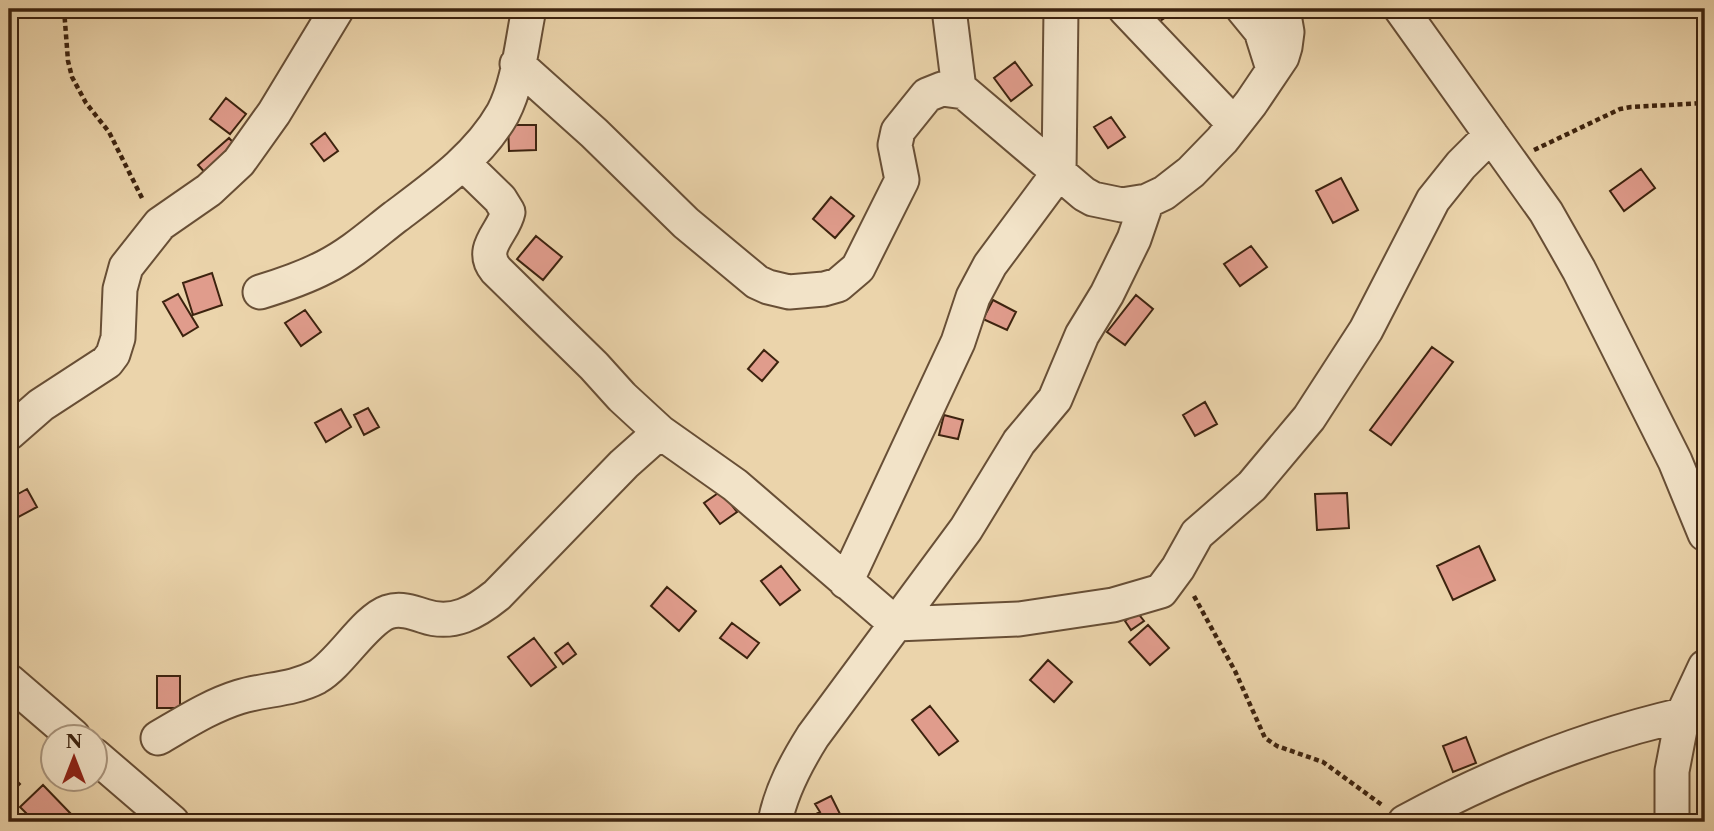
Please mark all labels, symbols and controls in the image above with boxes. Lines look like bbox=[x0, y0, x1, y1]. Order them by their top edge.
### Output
north arrow bbox=[38, 722, 108, 792]
text: N bbox=[66, 730, 82, 753]

